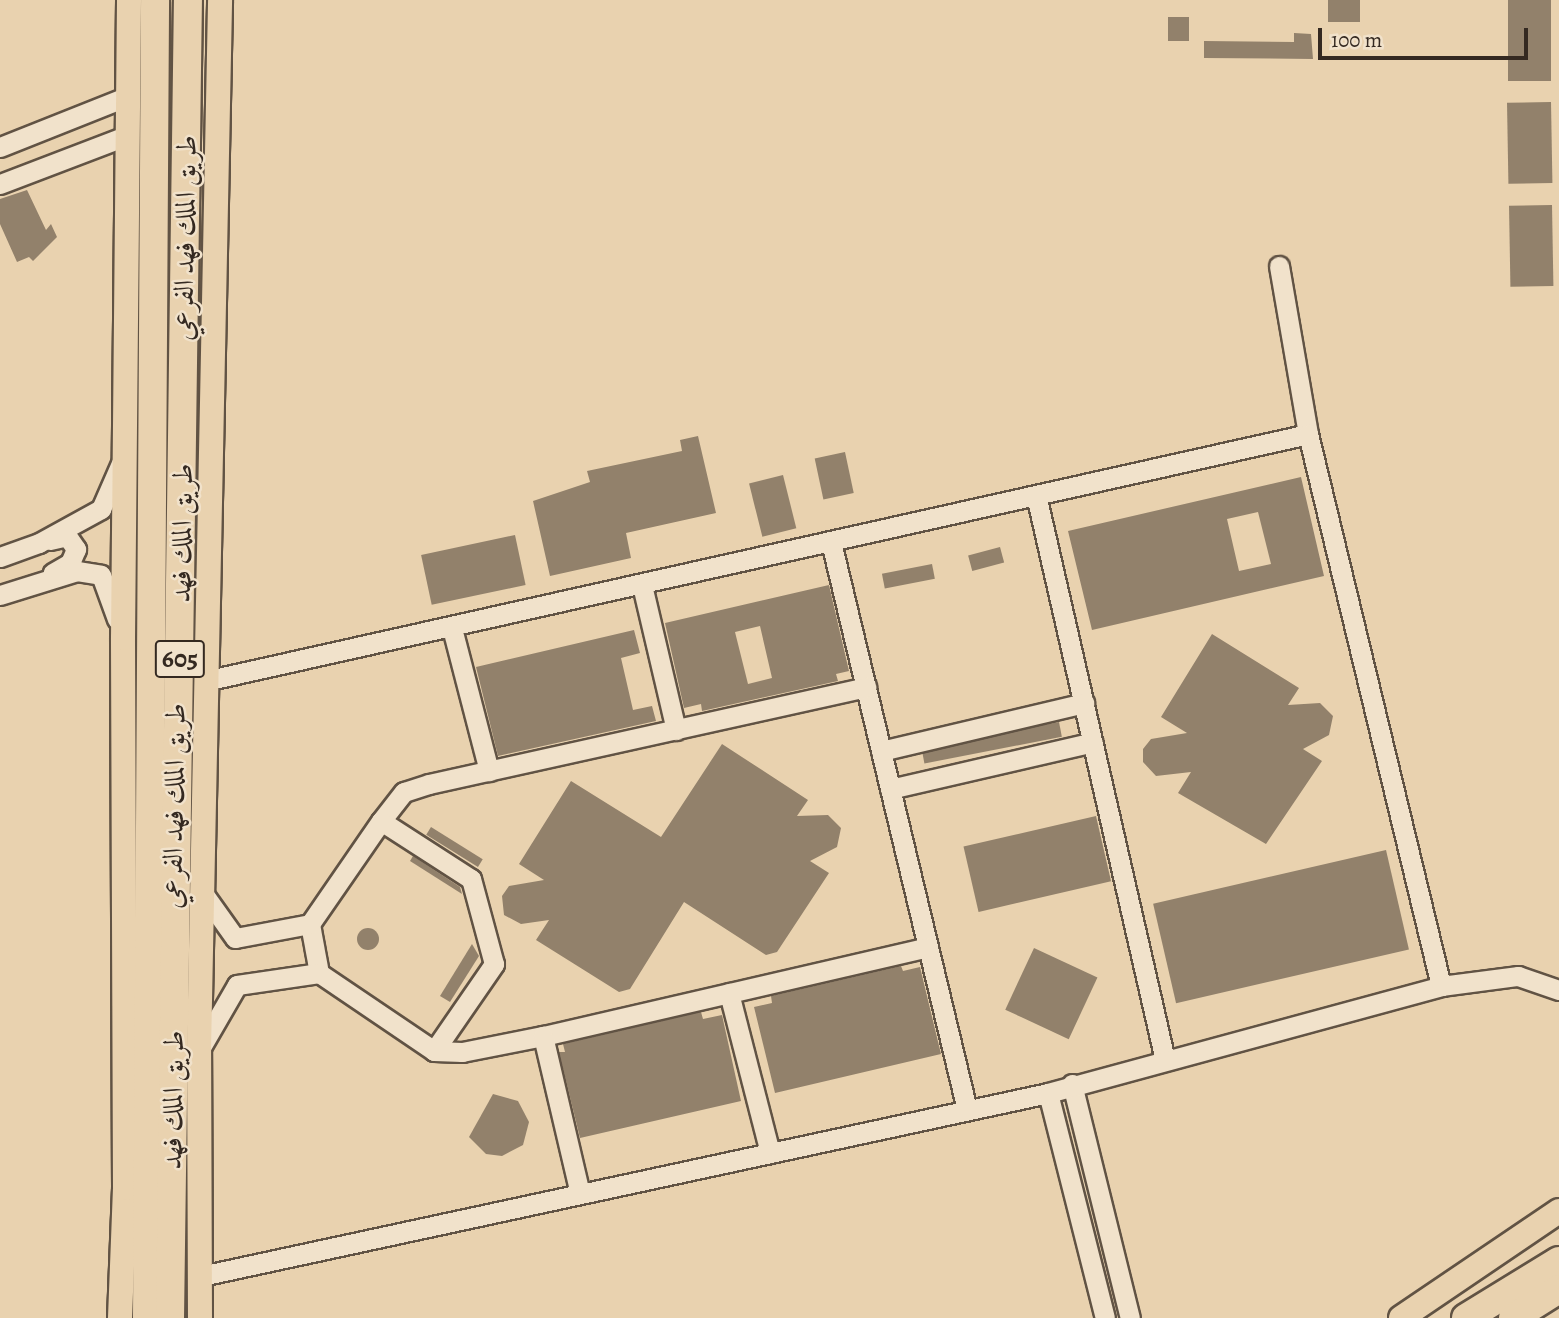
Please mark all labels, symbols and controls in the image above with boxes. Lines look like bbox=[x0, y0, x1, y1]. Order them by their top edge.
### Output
scale bar bbox=[1321, 14, 1531, 58]
text: 100 m bbox=[1331, 26, 1382, 54]
street label: طريق الملك فهد الفرعي bbox=[166, 135, 204, 341]
street label: طريق الملك فهد bbox=[164, 463, 200, 603]
road number: 605 bbox=[154, 636, 206, 681]
street label: طريق الملك فهد الفرعي bbox=[155, 703, 193, 909]
street label: طريق الملك فهد bbox=[155, 1030, 191, 1170]

